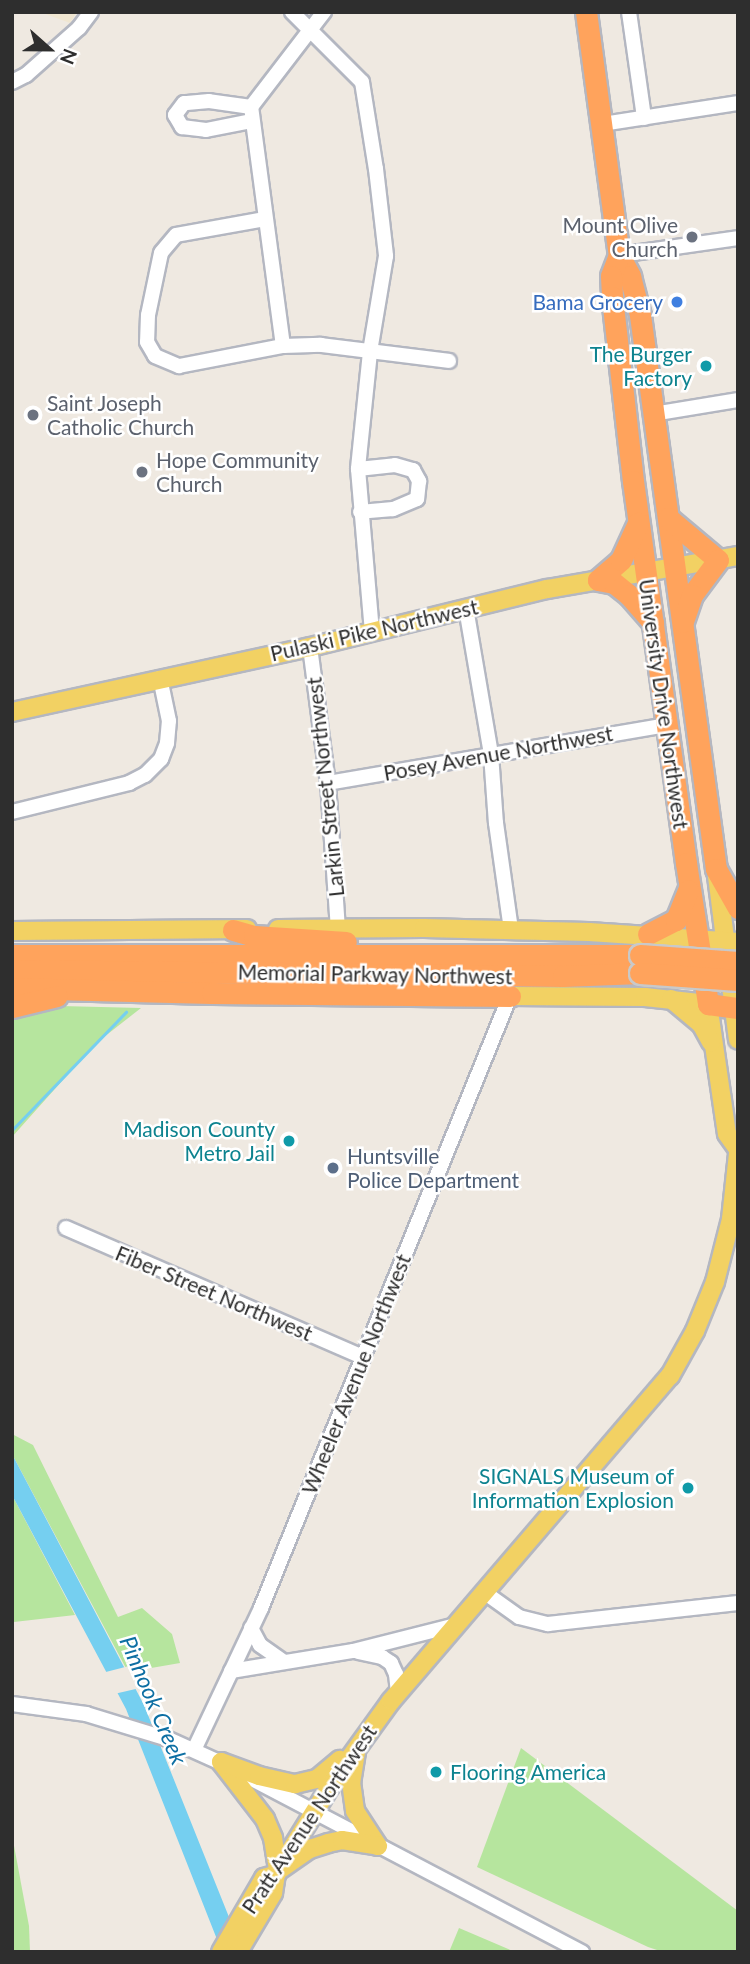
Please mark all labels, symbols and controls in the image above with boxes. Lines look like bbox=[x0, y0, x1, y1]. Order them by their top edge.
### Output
north arrow bbox=[14, 14, 84, 84]
text: N bbox=[56, 46, 82, 68]
place label: Mount Olive Church bbox=[563, 212, 678, 262]
marker: Mount Olive Church bbox=[684, 229, 700, 245]
place label: Bama Grocery bbox=[532, 289, 663, 315]
marker: Bama Grocery bbox=[669, 294, 685, 310]
place label: The Burger Factory bbox=[590, 341, 692, 391]
marker: The Burger Factory bbox=[698, 358, 714, 374]
place label: Saint Joseph Catholic Church bbox=[47, 390, 194, 440]
marker: Saint Joseph Catholic Church bbox=[25, 407, 41, 423]
place label: Hope Community Church bbox=[156, 447, 319, 497]
marker: Hope Community Church bbox=[134, 464, 150, 480]
street label: University Drive Northwest bbox=[634, 577, 694, 831]
street label: Pulaski Pike Northwest bbox=[268, 594, 480, 666]
street label: Larkin Street Northwest bbox=[301, 676, 349, 898]
street label: Posey Avenue Northwest bbox=[381, 720, 615, 786]
street label: Memorial Parkway Northwest bbox=[237, 959, 513, 989]
place label: Madison County Metro Jail bbox=[123, 1116, 275, 1166]
marker: Madison County Metro Jail bbox=[281, 1133, 297, 1149]
place label: Huntsville Police Department bbox=[347, 1143, 519, 1193]
marker: Huntsville Police Department bbox=[325, 1160, 341, 1176]
street label: Fiber Street Northwest bbox=[112, 1240, 316, 1346]
street label: Wheeler Avenue Northwest bbox=[296, 1250, 416, 1498]
place label: SIGNALS Museum of Information Explosion bbox=[472, 1463, 674, 1513]
marker: SIGNALS Museum of Information Explosion bbox=[680, 1480, 696, 1496]
water label: Pinhook Creek bbox=[114, 1631, 194, 1769]
street label: Pratt Avenue Northwest bbox=[236, 1719, 382, 1919]
place label: Flooring America bbox=[450, 1759, 607, 1785]
marker: Flooring America bbox=[428, 1764, 444, 1780]

